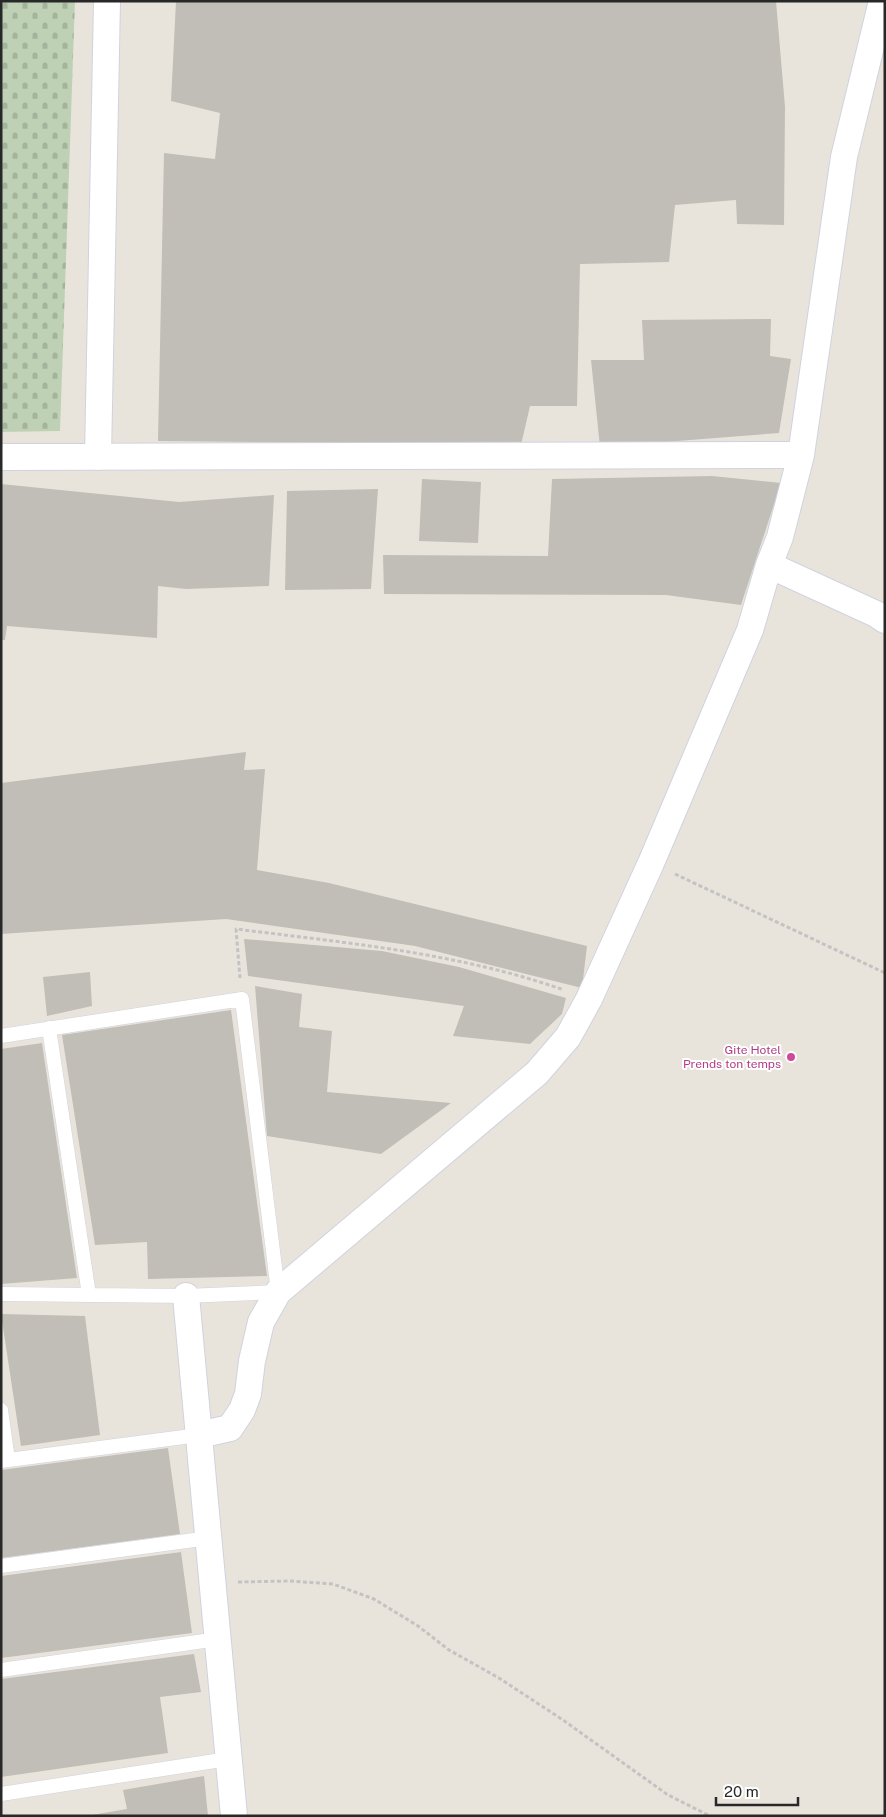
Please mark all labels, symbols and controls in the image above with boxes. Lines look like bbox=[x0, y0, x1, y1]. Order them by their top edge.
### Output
place label: Gite Hotel Prends ton temps bbox=[683, 1043, 781, 1071]
marker: Gite Hotel Prends ton temps bbox=[785, 1051, 797, 1063]
scale bar bbox=[716, 1774, 798, 1806]
text: 20 m bbox=[724, 1783, 759, 1800]

